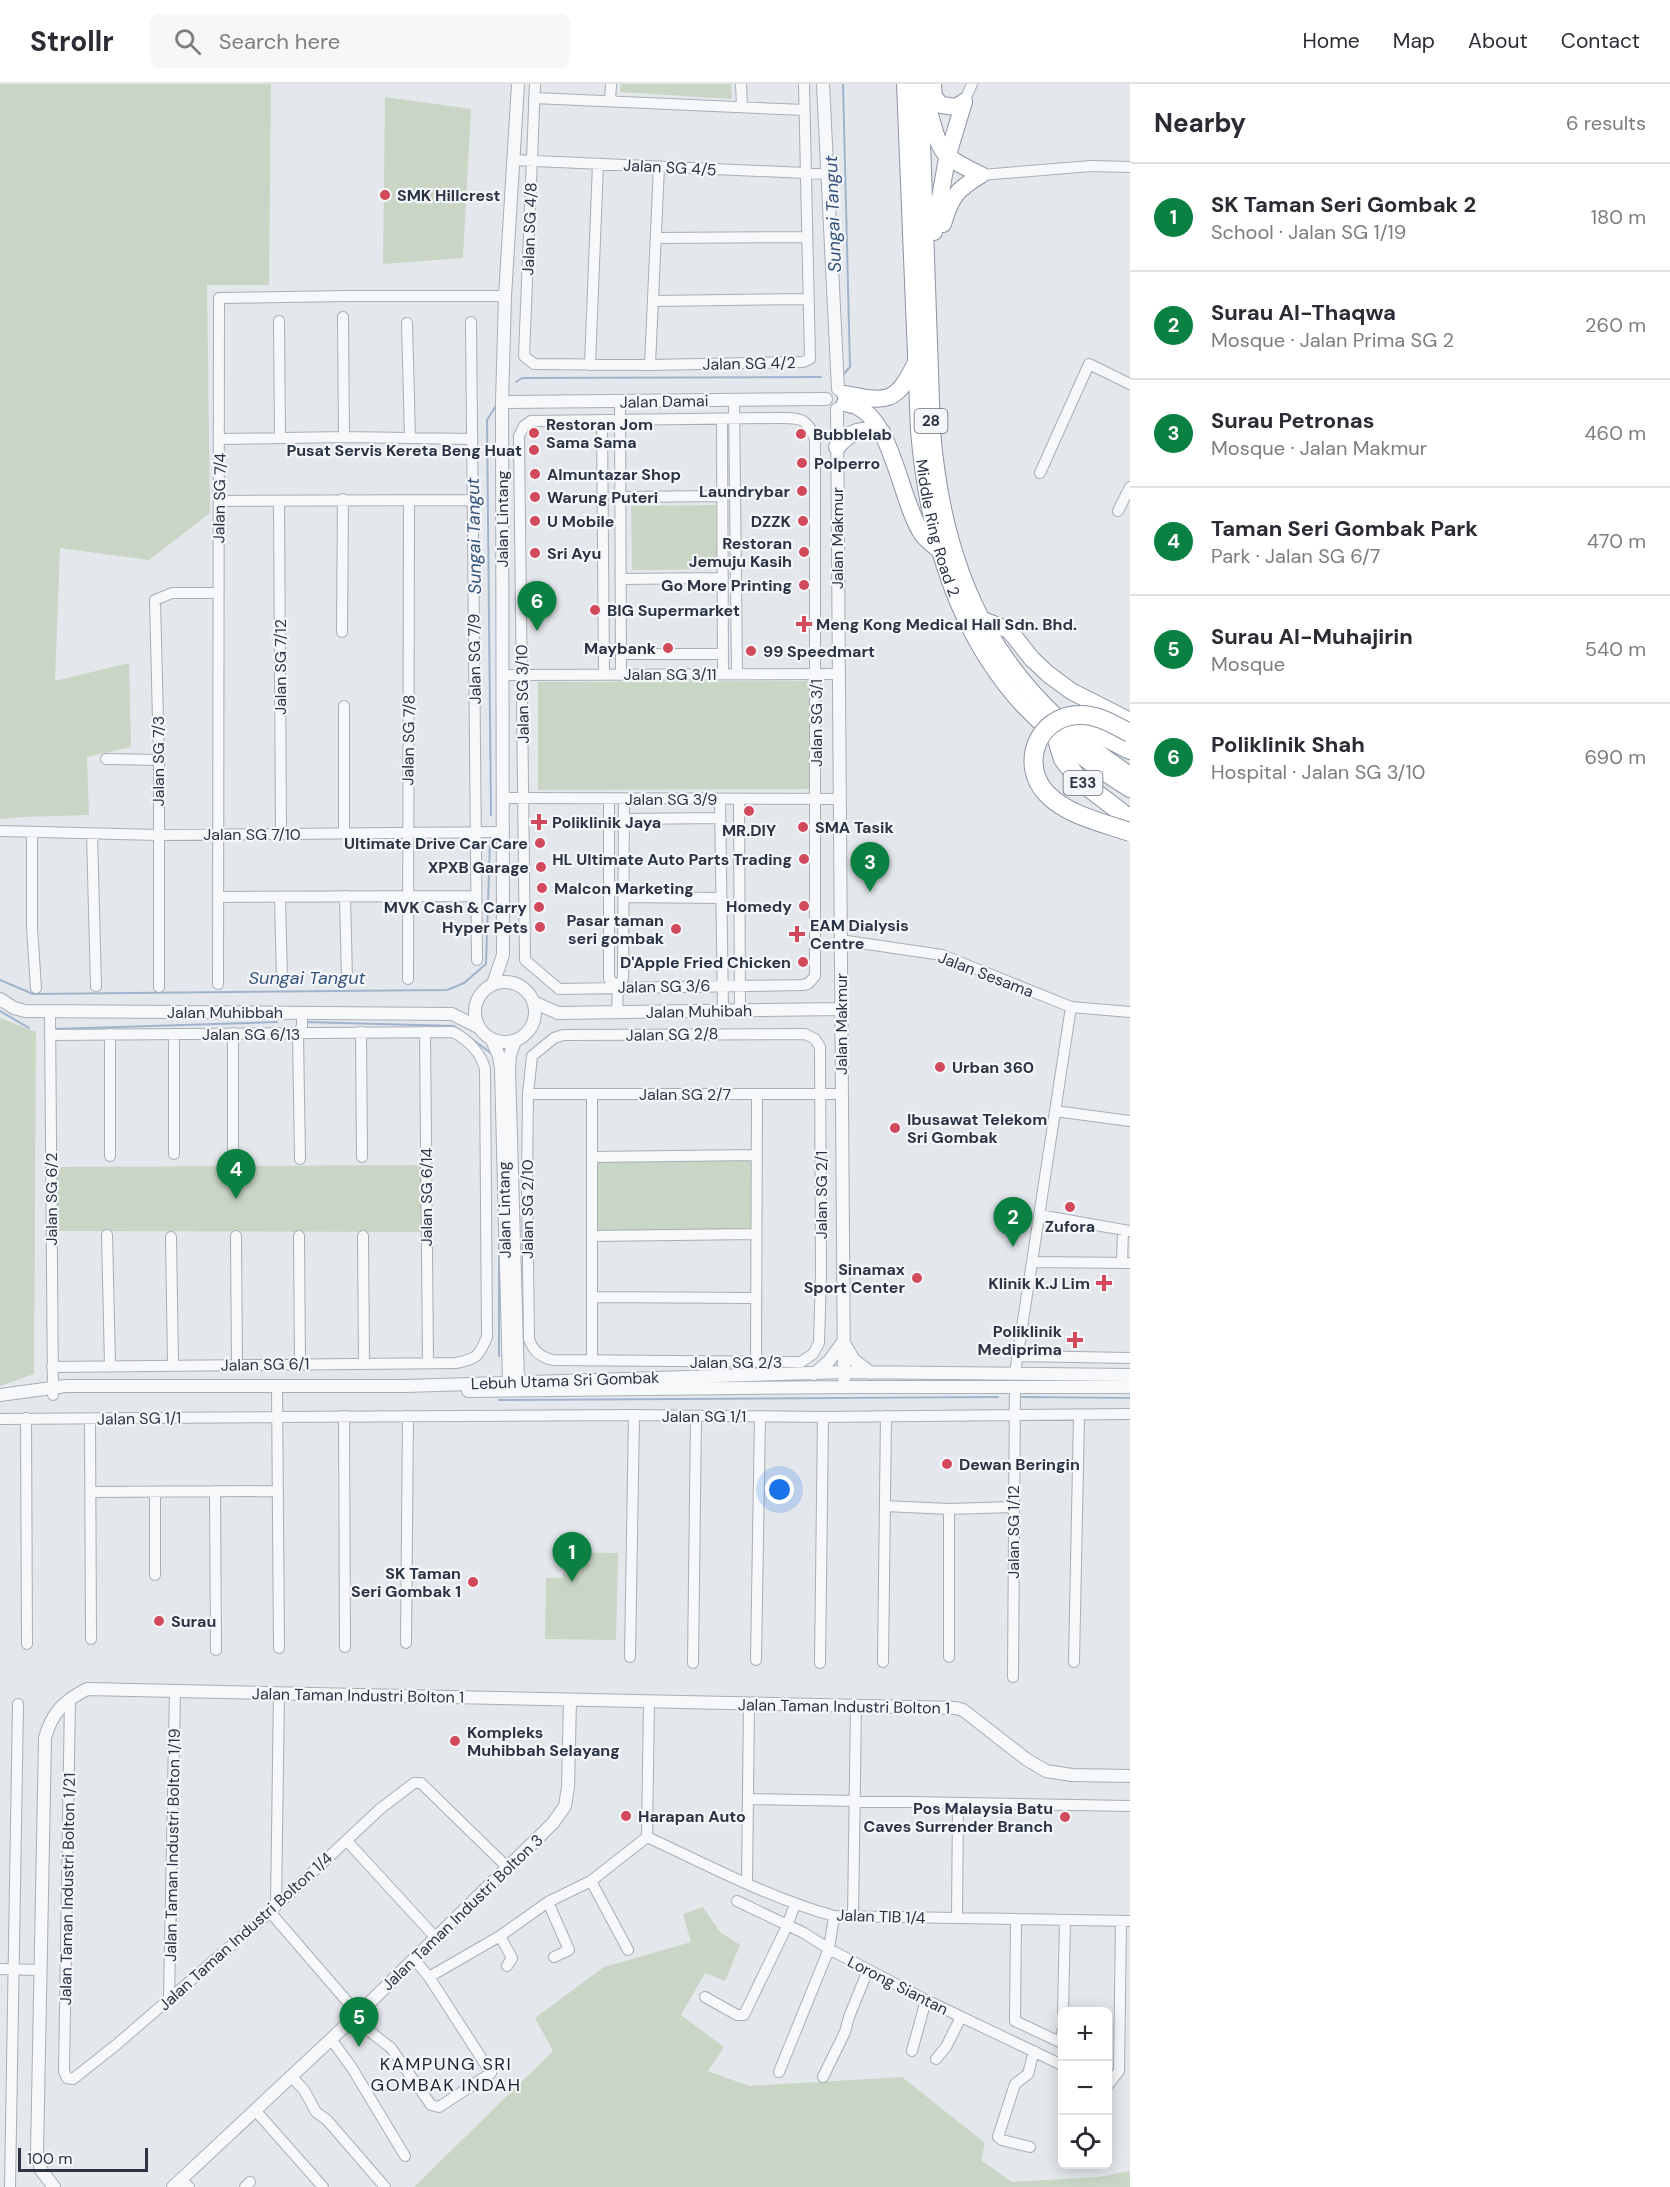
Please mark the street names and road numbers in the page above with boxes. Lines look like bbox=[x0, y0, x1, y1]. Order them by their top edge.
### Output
street label: Jalan SG 4/5 bbox=[623, 155, 717, 180]
street label: Jalan SG 4/8 bbox=[517, 182, 542, 276]
street label: Jalan SG 4/2 bbox=[702, 352, 796, 375]
street label: Jalan Damai bbox=[619, 390, 709, 413]
road number: 28 bbox=[914, 409, 948, 433]
street label: Jalan SG 7/4 bbox=[208, 452, 231, 543]
street label: Middle Ring Road 2 bbox=[911, 458, 965, 600]
street label: Jalan Lintang bbox=[492, 470, 513, 567]
street label: Jalan Makmur bbox=[827, 487, 848, 589]
street label: Jalan SG 7/9 bbox=[463, 613, 486, 705]
street label: Jalan SG 7/12 bbox=[270, 619, 291, 715]
street label: Jalan SG 3/10 bbox=[511, 644, 534, 744]
street label: Jalan SG 3/11 bbox=[623, 664, 717, 685]
street label: Jalan SG 3/1 bbox=[806, 679, 827, 767]
street label: Jalan SG 7/8 bbox=[397, 694, 420, 786]
street label: Jalan SG 7/3 bbox=[148, 716, 169, 806]
road number: E33 bbox=[1064, 771, 1102, 795]
street label: Jalan SG 3/9 bbox=[625, 789, 717, 810]
street label: Jalan SG 7/10 bbox=[203, 824, 301, 845]
street label: Jalan Sesama bbox=[935, 947, 1036, 1002]
street label: Jalan Makmur bbox=[831, 973, 852, 1075]
street label: Jalan SG 3/6 bbox=[618, 975, 711, 998]
street label: Jalan Muhibah bbox=[646, 1000, 752, 1023]
street label: Jalan Muhibbah bbox=[167, 1002, 283, 1023]
street label: Jalan SG 2/8 bbox=[625, 1023, 719, 1046]
street label: Jalan SG 6/13 bbox=[202, 1024, 300, 1045]
street label: Jalan SG 2/7 bbox=[639, 1084, 731, 1105]
street label: Jalan SG 6/14 bbox=[416, 1147, 437, 1246]
street label: Jalan SG 2/1 bbox=[811, 1151, 832, 1239]
street label: Jalan SG 6/2 bbox=[41, 1152, 62, 1246]
street label: Jalan SG 2/10 bbox=[517, 1159, 538, 1259]
street label: Jalan Lintang bbox=[493, 1161, 516, 1259]
street label: Jalan SG 2/3 bbox=[690, 1352, 782, 1373]
street label: Jalan SG 6/1 bbox=[220, 1353, 310, 1376]
street label: Lebuh Utama Sri Gombak bbox=[470, 1367, 660, 1394]
street label: Jalan SG 1/1 bbox=[662, 1406, 746, 1427]
street label: Jalan SG 1/1 bbox=[97, 1407, 181, 1430]
street label: Jalan SG 1/12 bbox=[1003, 1485, 1024, 1579]
street label: Jalan Taman Industri Bolton 1 bbox=[252, 1683, 464, 1708]
street label: Jalan Taman Industri Bolton 1 bbox=[738, 1694, 950, 1719]
street label: Jalan Taman Industri Bolton 1/19 bbox=[160, 1728, 185, 1962]
street label: Jalan Taman Industri Bolton 1/21 bbox=[55, 1773, 80, 2005]
street label: Jalan Taman Industri Bolton 3 bbox=[377, 1830, 548, 1995]
street label: Jalan Taman Industri Bolton 1/4 bbox=[154, 1847, 337, 2015]
street label: Jalan TIB 1/4 bbox=[836, 1904, 926, 1929]
street label: Lorong Siantan bbox=[844, 1951, 952, 2020]

